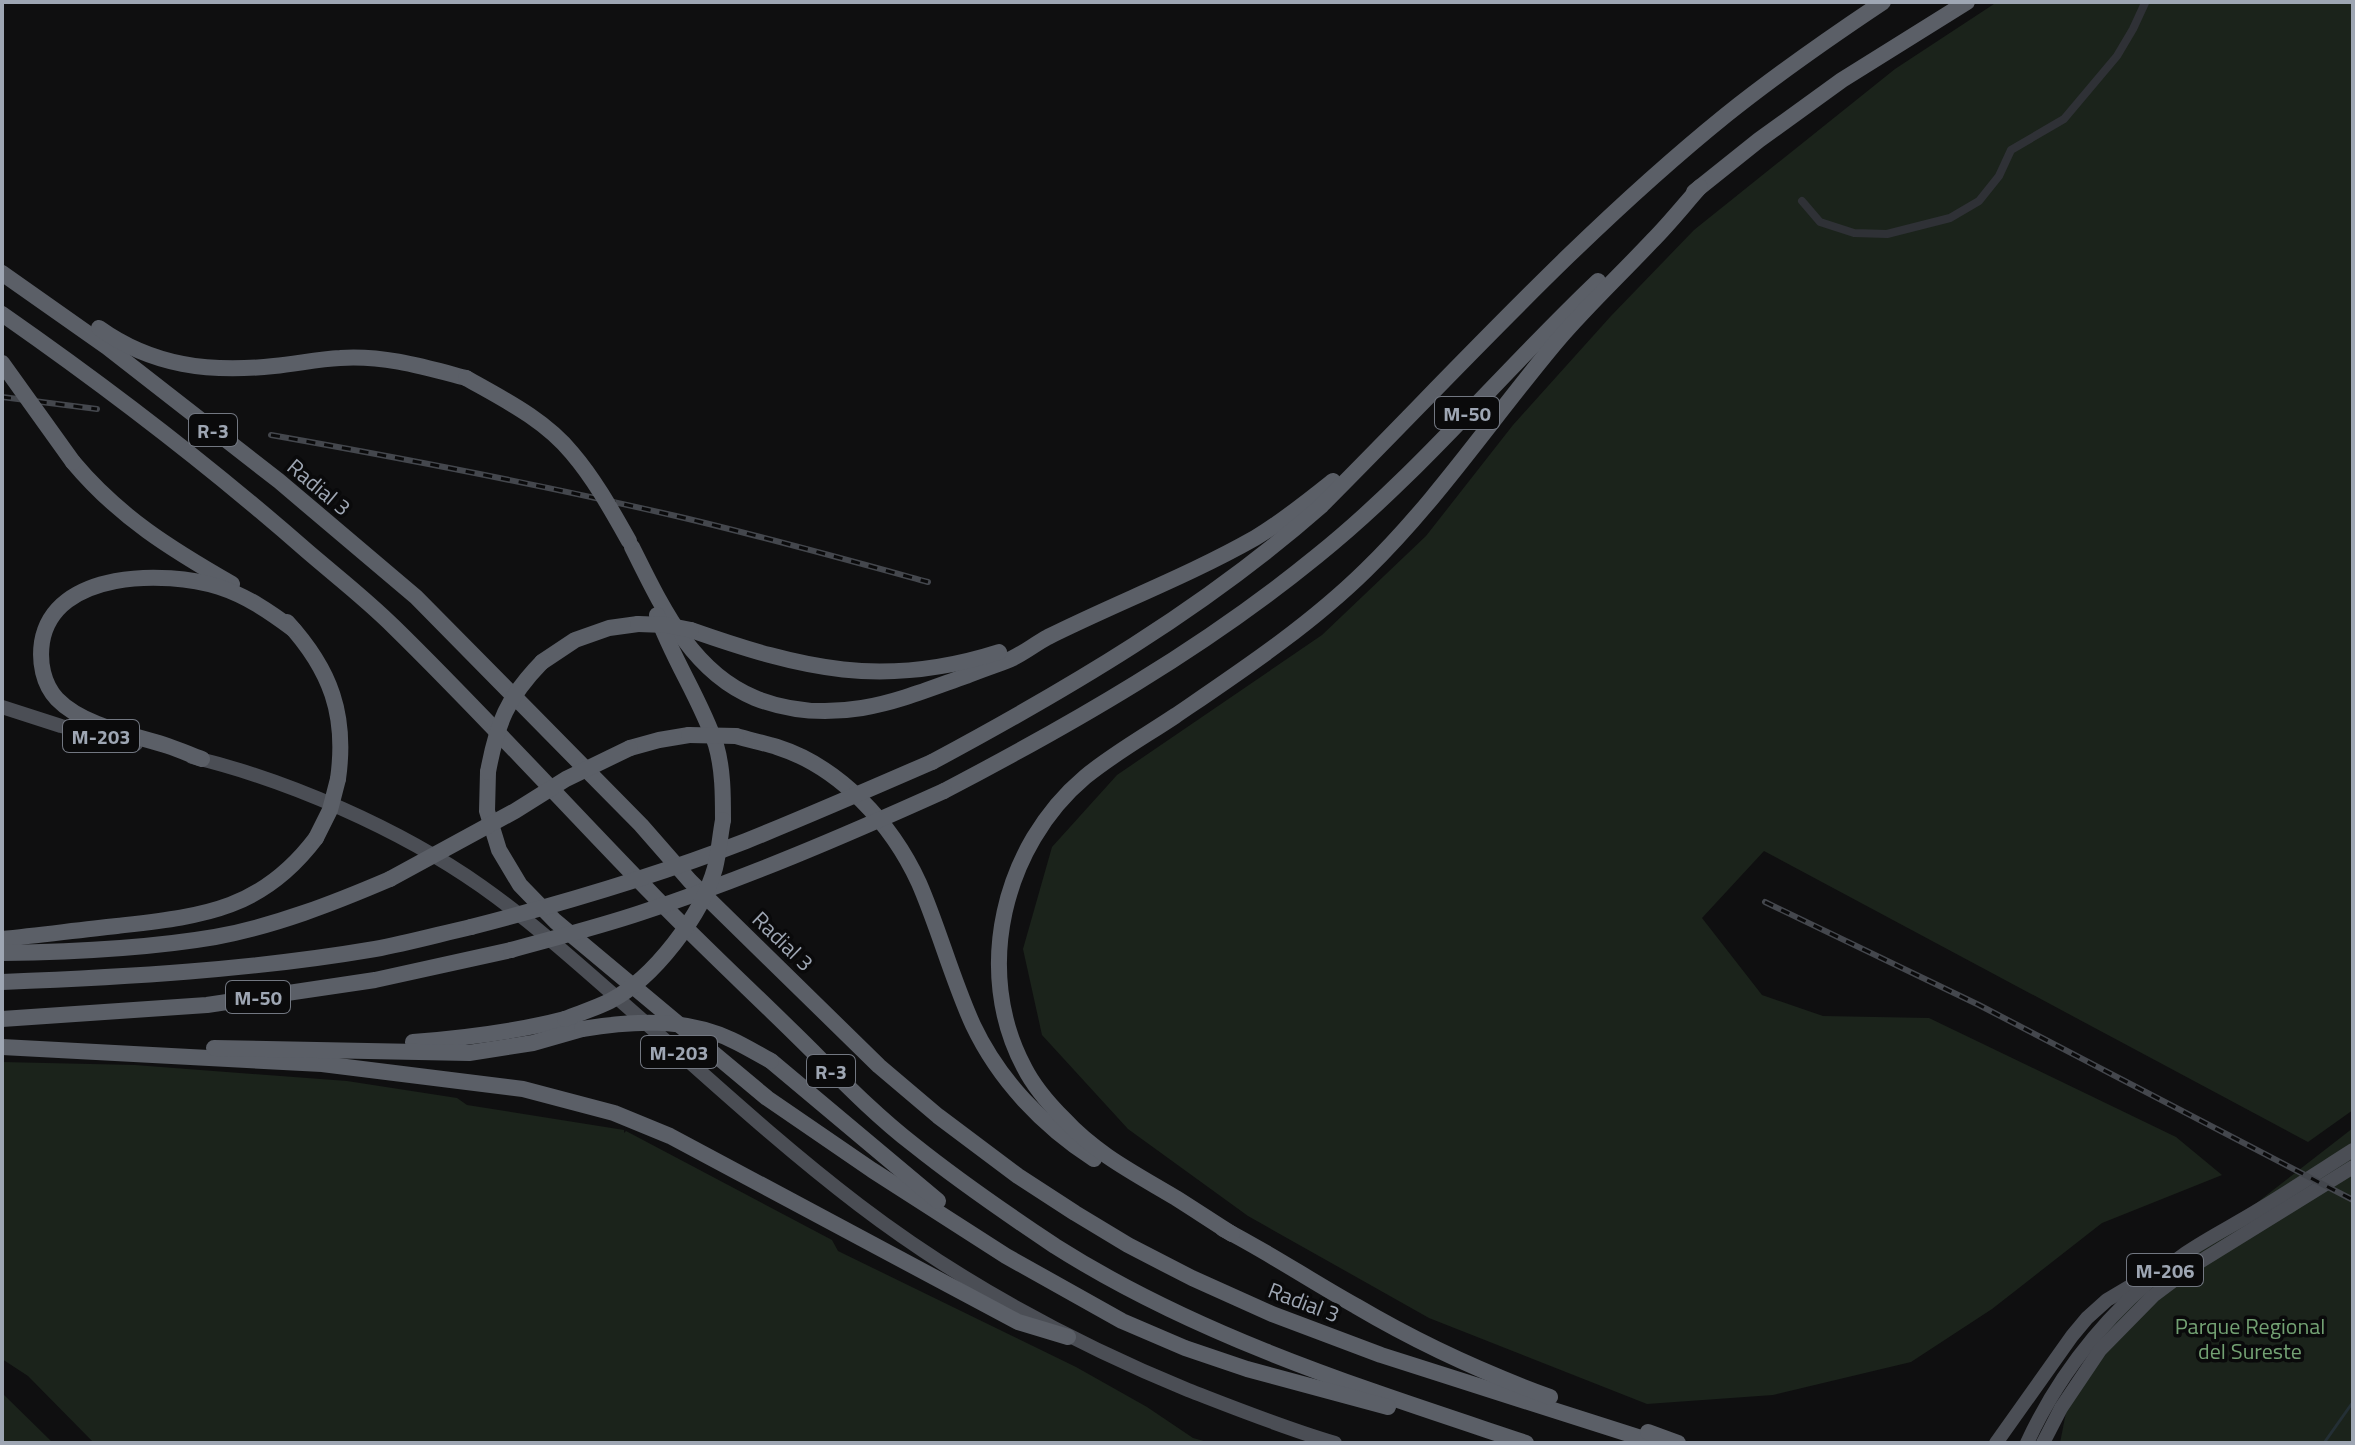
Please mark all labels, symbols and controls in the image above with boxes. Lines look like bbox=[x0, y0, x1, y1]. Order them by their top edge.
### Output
road number: M-50 bbox=[1435, 397, 1499, 429]
road number: R-3 bbox=[189, 414, 237, 446]
street label: Radial 3 bbox=[280, 450, 358, 524]
road number: M-203 bbox=[63, 720, 139, 752]
street label: Radial 3 bbox=[744, 903, 822, 979]
road number: M-50 bbox=[226, 981, 290, 1013]
road number: M-203 bbox=[641, 1036, 717, 1068]
road number: R-3 bbox=[807, 1055, 855, 1087]
road number: M-206 bbox=[2127, 1254, 2203, 1286]
street label: Radial 3 bbox=[1263, 1273, 1345, 1331]
park label: Parque Regional del Sureste bbox=[2175, 1309, 2325, 1368]

